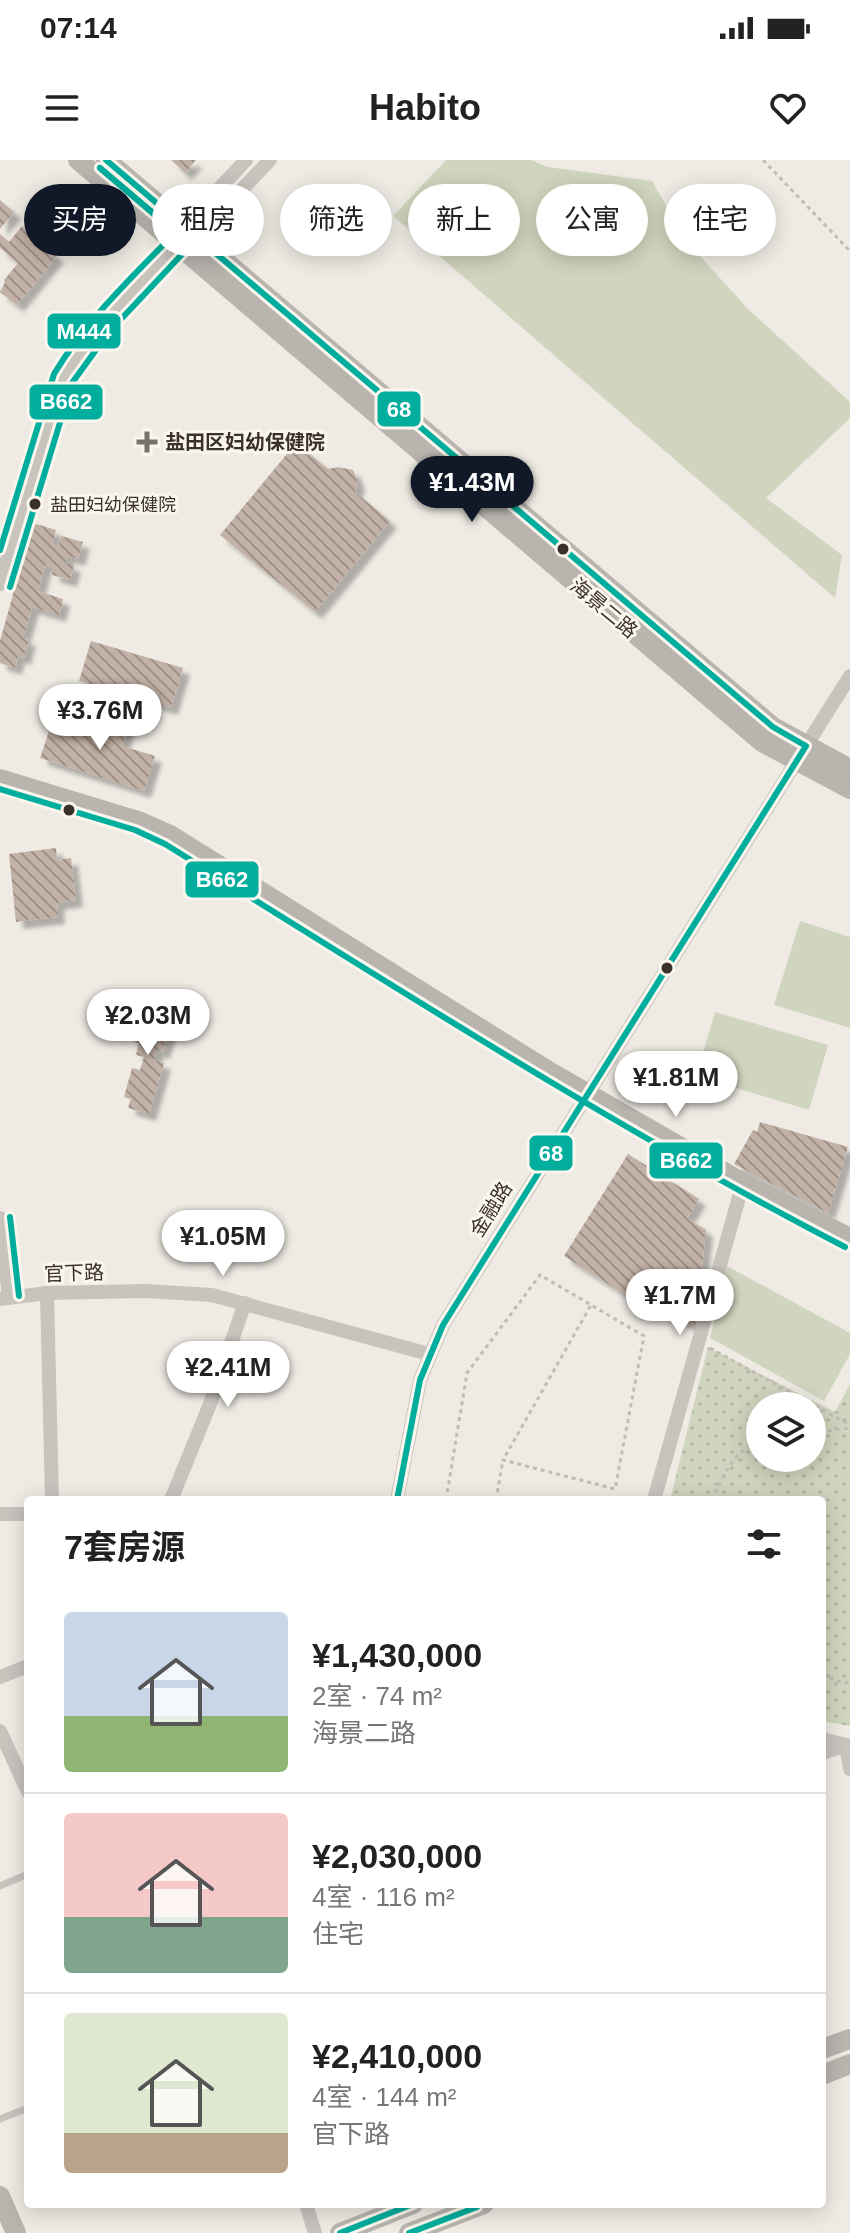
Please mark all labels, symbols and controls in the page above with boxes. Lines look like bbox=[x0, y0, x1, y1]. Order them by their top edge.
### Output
text: 07:14 bbox=[40, 11, 117, 44]
icon: menu bbox=[40, 86, 84, 130]
icon: heart bbox=[766, 86, 810, 130]
text: Habito bbox=[369, 87, 481, 128]
chip: 买房 bbox=[24, 184, 136, 256]
chip: 租房 bbox=[152, 184, 264, 256]
chip: 筛选 bbox=[280, 184, 392, 256]
chip: 新上 bbox=[408, 184, 520, 256]
chip: 公寓 bbox=[536, 184, 648, 256]
chip: 住宅 bbox=[664, 184, 776, 256]
line badge: M444 bbox=[46, 312, 122, 350]
text: M444 bbox=[56, 319, 112, 344]
line badge: B662 bbox=[28, 383, 104, 421]
text: B662 bbox=[40, 389, 92, 414]
line badge: 68 bbox=[376, 390, 422, 428]
text: 68 bbox=[387, 397, 411, 422]
marker: 盐田区妇幼保健院 bbox=[136, 431, 158, 453]
place label: 盐田区妇幼保健院 bbox=[165, 431, 325, 453]
pin: ¥1.43M bbox=[407, 456, 537, 524]
text: ¥1.43M bbox=[429, 467, 515, 497]
place label: 盐田妇幼保健院 bbox=[50, 495, 176, 515]
marker: 盐田妇幼保健院 bbox=[27, 496, 43, 512]
unlabelled marker bbox=[555, 541, 571, 557]
street label: 海景二路 bbox=[566, 574, 642, 642]
pin: ¥3.76M bbox=[35, 684, 165, 752]
text: ¥3.76M bbox=[57, 695, 143, 725]
unlabelled marker bbox=[61, 802, 77, 818]
line badge: B662 bbox=[184, 860, 260, 899]
text: B662 bbox=[196, 867, 248, 892]
unlabelled marker bbox=[659, 960, 675, 976]
pin: ¥2.03M bbox=[83, 989, 213, 1057]
text: ¥2.03M bbox=[105, 1000, 191, 1030]
pin: ¥1.81M bbox=[611, 1051, 741, 1119]
text: ¥1.81M bbox=[633, 1062, 719, 1092]
line badge: 68 bbox=[528, 1134, 574, 1172]
text: 68 bbox=[539, 1141, 563, 1166]
line badge: B662 bbox=[648, 1141, 724, 1180]
text: B662 bbox=[660, 1148, 712, 1173]
street label: 金融路 bbox=[466, 1178, 516, 1240]
pin: ¥1.05M bbox=[158, 1210, 288, 1278]
text: ¥1.05M bbox=[180, 1221, 266, 1251]
street label: 官下路 bbox=[44, 1261, 104, 1285]
pin: ¥1.7M bbox=[624, 1269, 736, 1337]
text: ¥1.7M bbox=[644, 1280, 716, 1310]
pin: ¥2.41M bbox=[163, 1341, 293, 1409]
text: ¥2.41M bbox=[185, 1352, 271, 1382]
map controls bbox=[746, 1392, 826, 1472]
button: layers bbox=[746, 1392, 826, 1472]
icon: filters bbox=[742, 1522, 786, 1566]
text: 7套房源 bbox=[64, 1528, 185, 1566]
text: ¥1,430,000 bbox=[312, 1636, 482, 1674]
icon: home bbox=[128, 1644, 224, 1740]
text: 2室 · 74 m² bbox=[312, 1681, 442, 1711]
text: 海景二路 bbox=[312, 1718, 416, 1748]
text: ¥2,030,000 bbox=[312, 1837, 482, 1875]
icon: home bbox=[128, 1845, 224, 1941]
text: 4室 · 116 m² bbox=[312, 1882, 455, 1912]
text: 住宅 bbox=[312, 1919, 364, 1949]
text: ¥2,410,000 bbox=[312, 2037, 482, 2075]
icon: home bbox=[128, 2045, 224, 2141]
text: 4室 · 144 m² bbox=[312, 2082, 457, 2112]
text: 官下路 bbox=[312, 2119, 390, 2149]

